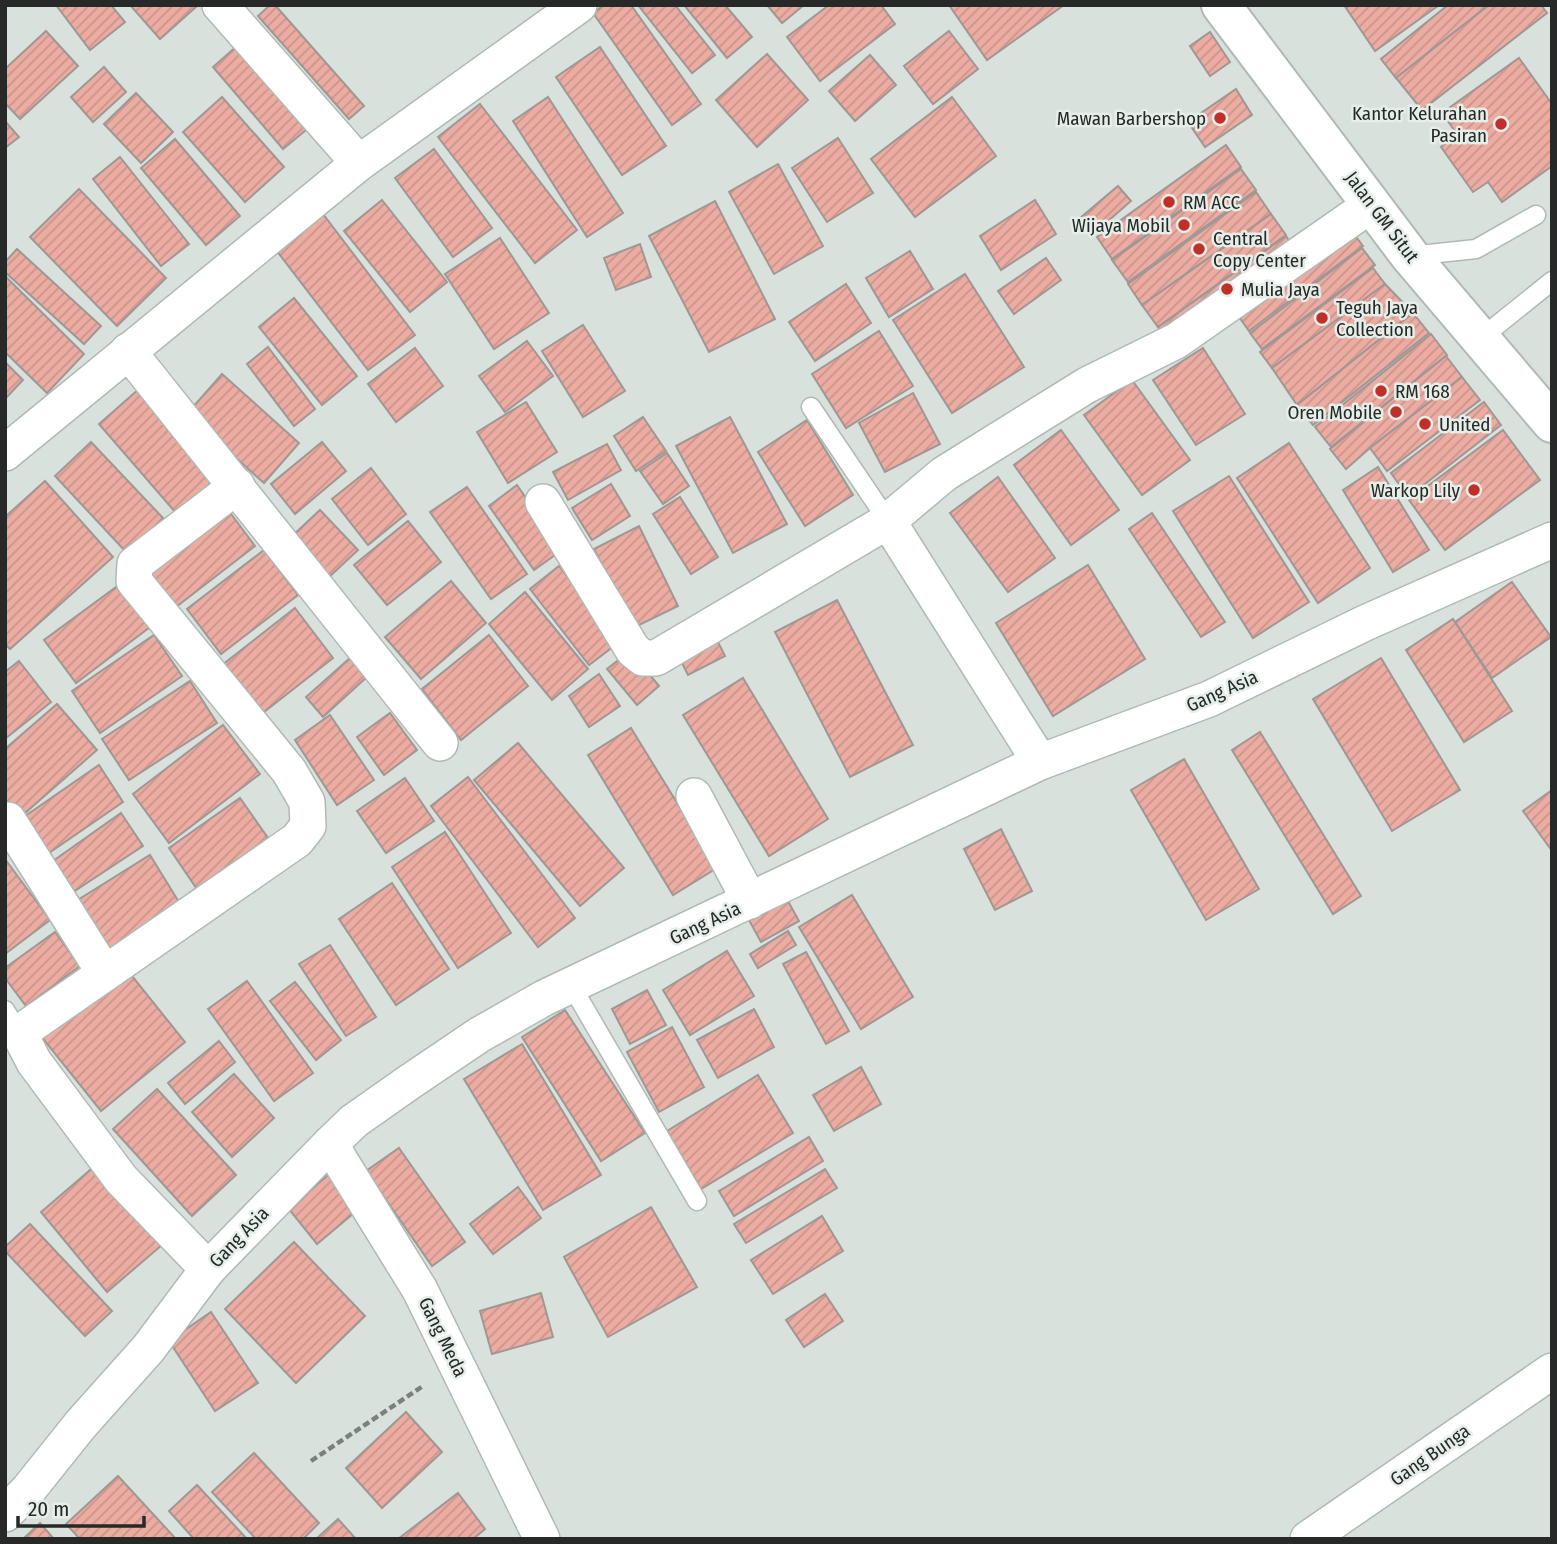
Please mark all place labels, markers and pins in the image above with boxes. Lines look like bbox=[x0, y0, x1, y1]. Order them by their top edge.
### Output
place label: Kantor Kelurahan Pasiran bbox=[1352, 102, 1487, 147]
place label: Mawan Barbershop bbox=[1057, 107, 1206, 130]
marker: Mawan Barbershop bbox=[1212, 110, 1228, 126]
marker: Kantor Kelurahan Pasiran bbox=[1493, 116, 1509, 132]
place label: RM ACC bbox=[1183, 191, 1240, 214]
marker: RM ACC bbox=[1161, 194, 1177, 210]
place label: Wijaya Mobil bbox=[1072, 214, 1170, 237]
marker: Wijaya Mobil bbox=[1176, 217, 1192, 233]
place label: Central Copy Center bbox=[1213, 227, 1306, 272]
marker: Central Copy Center bbox=[1191, 241, 1207, 257]
place label: Mulia Jaya bbox=[1241, 278, 1320, 301]
marker: Mulia Jaya bbox=[1219, 281, 1235, 297]
place label: Teguh Jaya Collection bbox=[1336, 296, 1418, 341]
marker: Teguh Jaya Collection bbox=[1314, 310, 1330, 326]
place label: RM 168 bbox=[1395, 380, 1450, 403]
marker: RM 168 bbox=[1373, 383, 1389, 399]
place label: Oren Mobile bbox=[1287, 401, 1382, 424]
marker: Oren Mobile bbox=[1388, 404, 1404, 420]
place label: United bbox=[1439, 413, 1490, 436]
marker: United bbox=[1417, 416, 1433, 432]
place label: Warkop Lily bbox=[1371, 479, 1461, 502]
marker: Warkop Lily bbox=[1466, 482, 1482, 498]

